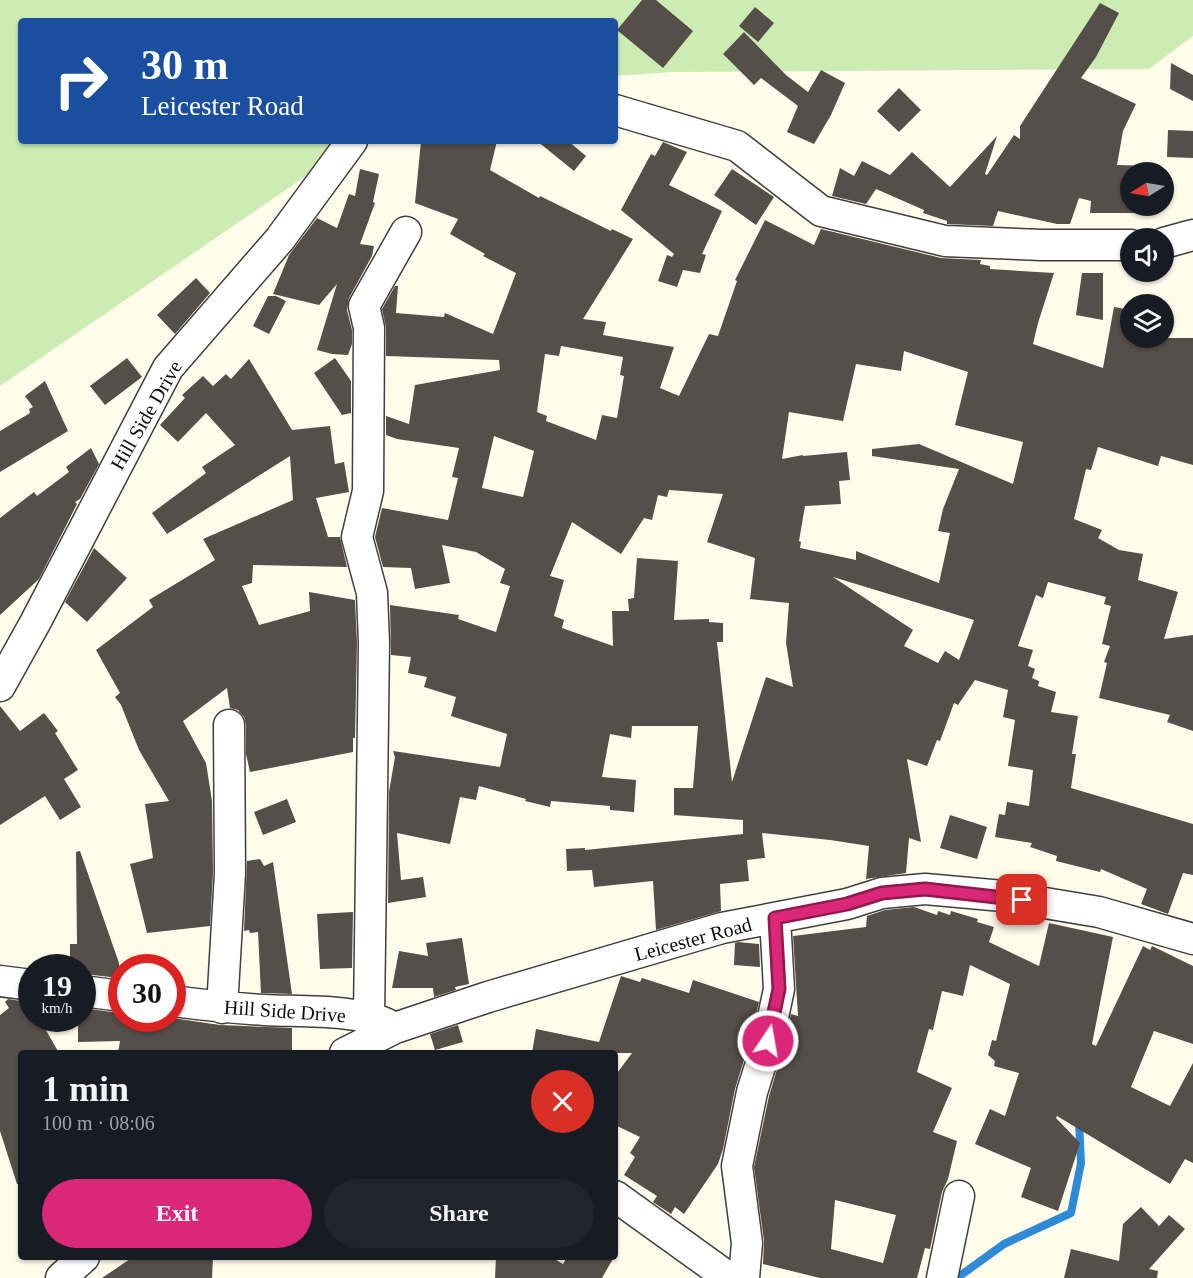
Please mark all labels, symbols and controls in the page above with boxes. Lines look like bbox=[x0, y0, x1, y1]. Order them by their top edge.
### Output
icon: right bbox=[42, 42, 120, 120]
text: 30 m bbox=[141, 42, 229, 88]
text: Leicester Road bbox=[141, 91, 304, 121]
north arrow bbox=[1120, 162, 1174, 216]
map controls bbox=[1120, 162, 1174, 348]
button: sound bbox=[1120, 228, 1174, 282]
button: layers bbox=[1120, 294, 1174, 348]
street label: Hill Side Drive bbox=[106, 356, 186, 473]
pin bbox=[996, 874, 1047, 925]
icon: arrive bbox=[1005, 883, 1038, 916]
street label: Leicester Road bbox=[632, 913, 754, 965]
speed limit sign: 30 bbox=[108, 954, 186, 1032]
text: 19 bbox=[42, 969, 72, 1002]
street label: Hill Side Drive bbox=[223, 996, 347, 1026]
text: km/h bbox=[42, 1000, 72, 1016]
position arrow bbox=[736, 1009, 800, 1073]
text: 1 min bbox=[42, 1069, 129, 1109]
button: close bbox=[531, 1070, 594, 1133]
text: 100 m · 08:06 bbox=[42, 1112, 155, 1134]
button: Exit bbox=[42, 1179, 312, 1248]
button: Share bbox=[324, 1179, 594, 1248]

